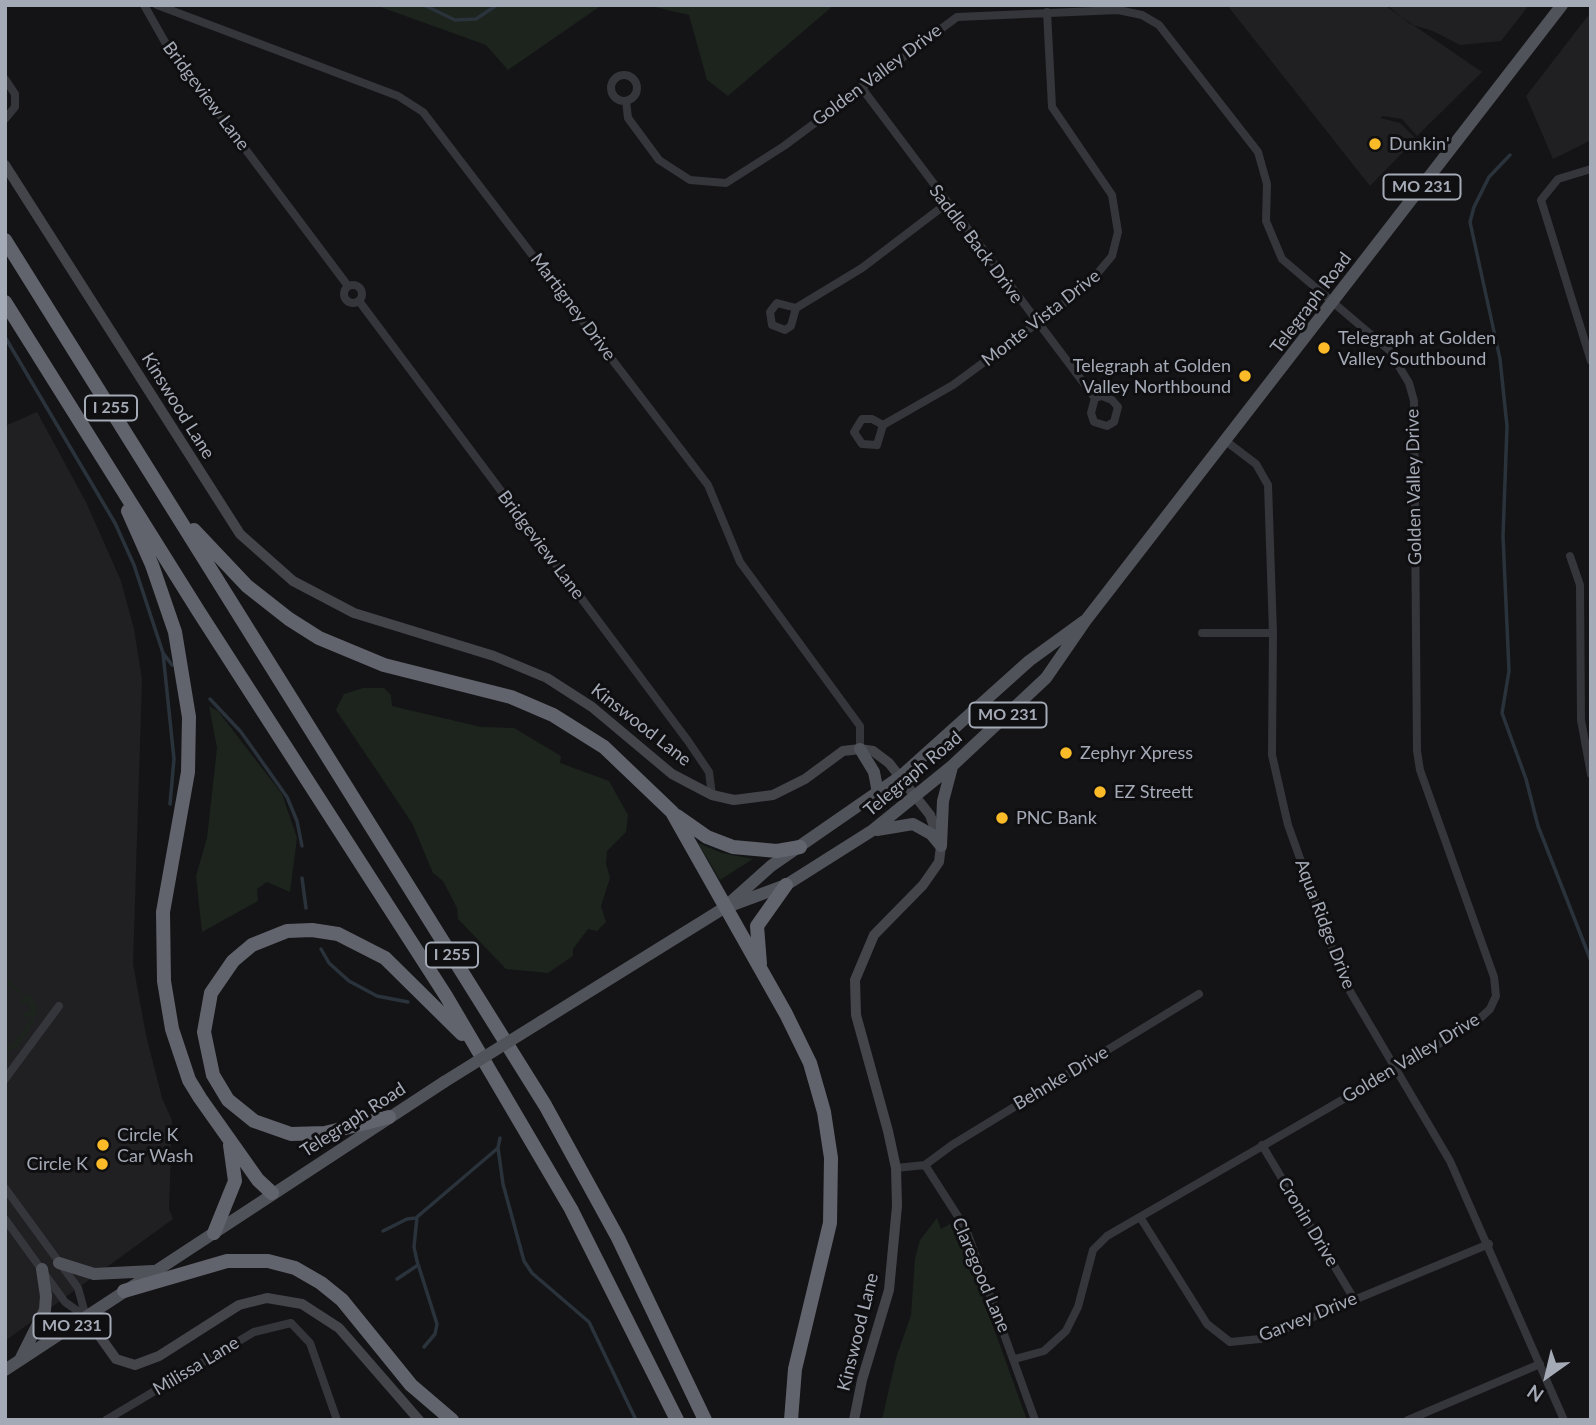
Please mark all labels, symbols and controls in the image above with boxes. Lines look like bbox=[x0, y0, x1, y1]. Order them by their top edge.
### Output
street label: Golden Valley Drive bbox=[808, 19, 946, 131]
street label: Bridgeview Lane bbox=[158, 37, 254, 155]
place label: Dunkin' bbox=[1389, 133, 1450, 155]
marker: Dunkin' bbox=[1367, 136, 1383, 152]
road number: MO 231 bbox=[1384, 174, 1460, 200]
street label: Saddle Back Drive bbox=[924, 180, 1028, 308]
street label: Telegraph Road bbox=[1266, 248, 1356, 358]
street label: Martigney Drive bbox=[526, 249, 620, 365]
street label: Monte Vista Drive bbox=[977, 265, 1105, 371]
place label: Telegraph at Golden Valley Southbound bbox=[1338, 327, 1496, 370]
marker: Telegraph at Golden Valley Southbound bbox=[1316, 340, 1332, 356]
street label: Kinswood Lane bbox=[137, 349, 219, 463]
place label: Telegraph at Golden Valley Northbound bbox=[1073, 355, 1231, 398]
marker: Telegraph at Golden Valley Northbound bbox=[1237, 368, 1253, 384]
road number: I 255 bbox=[85, 396, 137, 420]
street label: Golden Valley Drive bbox=[1402, 409, 1426, 565]
street label: Bridgeview Lane bbox=[493, 486, 589, 604]
street label: Kinswood Lane bbox=[587, 679, 695, 771]
road number: MO 231 bbox=[970, 702, 1046, 728]
street label: Telegraph Road bbox=[860, 727, 966, 821]
place label: Zephyr Xpress bbox=[1080, 742, 1193, 764]
marker: Zephyr Xpress bbox=[1058, 745, 1074, 761]
place label: EZ Streett bbox=[1114, 781, 1193, 803]
marker: EZ Streett bbox=[1092, 784, 1108, 800]
place label: PNC Bank bbox=[1016, 807, 1097, 829]
marker: PNC Bank bbox=[994, 810, 1010, 826]
street label: Aqua Ridge Drive bbox=[1290, 856, 1360, 992]
road number: I 255 bbox=[426, 942, 478, 967]
street label: Golden Valley Drive bbox=[1339, 1009, 1483, 1107]
street label: Behnke Drive bbox=[1010, 1041, 1112, 1115]
street label: Telegraph Road bbox=[296, 1078, 410, 1162]
place label: Circle K Car Wash bbox=[117, 1124, 194, 1166]
marker: Circle K Car Wash bbox=[95, 1137, 111, 1153]
place label: Circle K bbox=[27, 1153, 88, 1175]
marker: Circle K bbox=[94, 1156, 110, 1172]
street label: Cronin Drive bbox=[1273, 1173, 1343, 1271]
street label: Claregood Lane bbox=[947, 1214, 1015, 1336]
street label: Kinswood Lane bbox=[833, 1271, 883, 1393]
street label: Garvey Drive bbox=[1256, 1288, 1360, 1346]
road number: MO 231 bbox=[34, 1314, 110, 1338]
street label: Milissa Lane bbox=[149, 1332, 243, 1400]
north arrow bbox=[1512, 1341, 1582, 1411]
text: N bbox=[1522, 1380, 1547, 1407]

